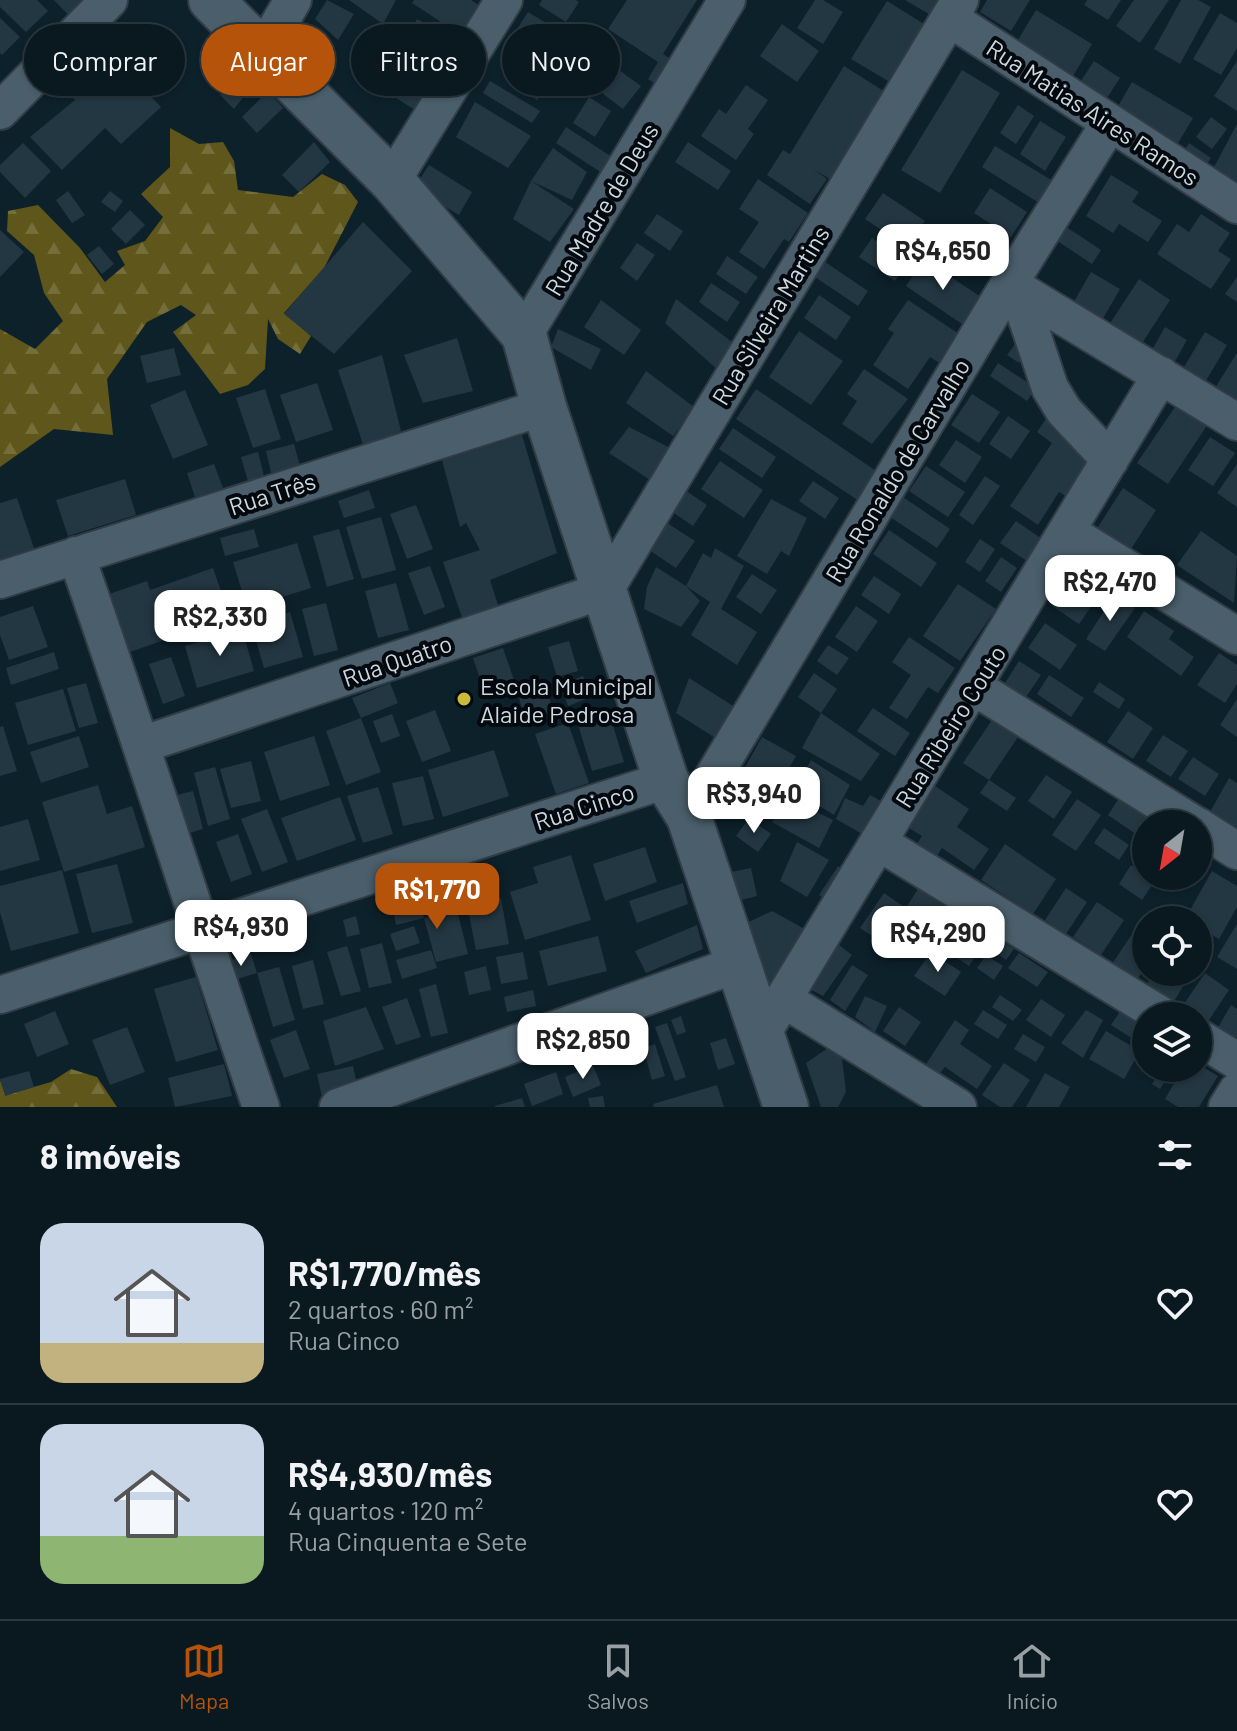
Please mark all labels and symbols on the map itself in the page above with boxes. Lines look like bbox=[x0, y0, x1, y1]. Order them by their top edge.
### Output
street label: Rua Matias Aires Ramos bbox=[982, 33, 1204, 191]
street label: Rua Madre de Deus bbox=[538, 117, 664, 301]
street label: Rua Silveira Martins bbox=[705, 220, 835, 410]
pin: R$4,650 bbox=[869, 224, 1017, 292]
street label: Rua Ronaldo de Carvalho bbox=[819, 353, 975, 587]
street label: Rua Três bbox=[225, 465, 319, 521]
pin: R$2,470 bbox=[1036, 555, 1184, 623]
pin: R$2,330 bbox=[146, 590, 294, 658]
street label: Rua Quatro bbox=[338, 628, 456, 692]
street label: Rua Ribeiro Couto bbox=[888, 640, 1012, 812]
place label: Escola Municipal Alaide Pedrosa bbox=[480, 671, 653, 728]
marker: Escola Municipal Alaide Pedrosa bbox=[455, 690, 473, 708]
pin: R$3,940 bbox=[680, 767, 828, 835]
street label: Rua Cinco bbox=[530, 776, 638, 836]
north arrow bbox=[1132, 810, 1212, 890]
pin: R$1,770 bbox=[363, 863, 511, 931]
pin: R$4,930 bbox=[167, 900, 315, 968]
pin: R$4,290 bbox=[864, 906, 1012, 974]
pin: R$2,850 bbox=[509, 1013, 657, 1081]

